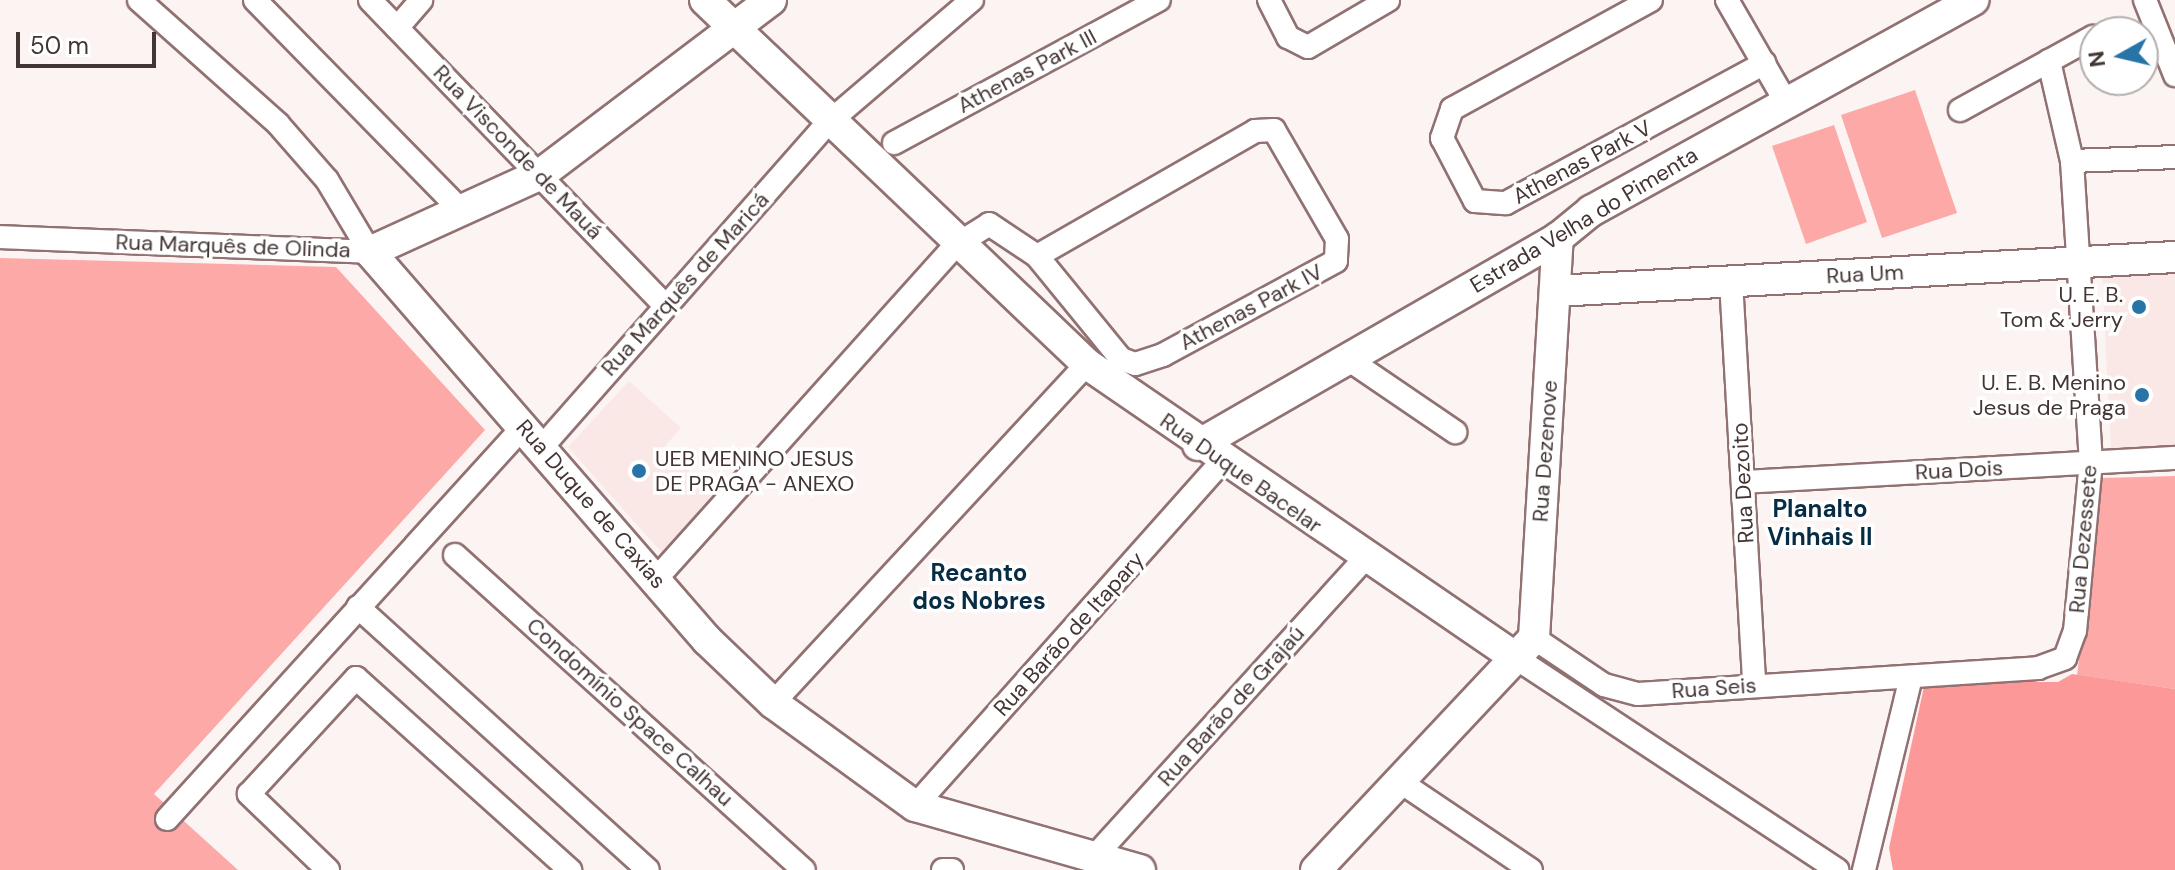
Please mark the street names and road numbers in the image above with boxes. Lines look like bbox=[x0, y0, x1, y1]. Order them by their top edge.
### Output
street label: Athenas Park III bbox=[953, 23, 1101, 119]
street label: Rua Visconde de Mauá bbox=[428, 59, 608, 245]
street label: Athenas Park V bbox=[1508, 114, 1656, 210]
street label: Estrada Velha do Pimenta bbox=[1466, 142, 1702, 298]
street label: Rua Marquês de Maricá bbox=[596, 187, 774, 381]
street label: Rua Marquês de Olinda bbox=[115, 229, 351, 263]
street label: Athenas Park IV bbox=[1175, 258, 1327, 356]
street label: Rua Um bbox=[1826, 259, 1904, 289]
street label: Rua Dezenove bbox=[1527, 379, 1563, 523]
street label: Rua Duque Bacelar bbox=[1155, 407, 1327, 539]
street label: Rua Duque de Caxias bbox=[510, 414, 672, 594]
street label: Rua Dezoito bbox=[1727, 422, 1759, 544]
street label: Rua Dois bbox=[1914, 455, 2004, 485]
street label: Rua Dezessete bbox=[2063, 464, 2103, 614]
street label: Rua Barão de Itapary bbox=[988, 546, 1150, 722]
street label: Condomínio Space Calhau bbox=[521, 612, 739, 812]
street label: Rua Barão de Grajaú bbox=[1152, 620, 1310, 792]
street label: Rua Seis bbox=[1671, 672, 1757, 704]

